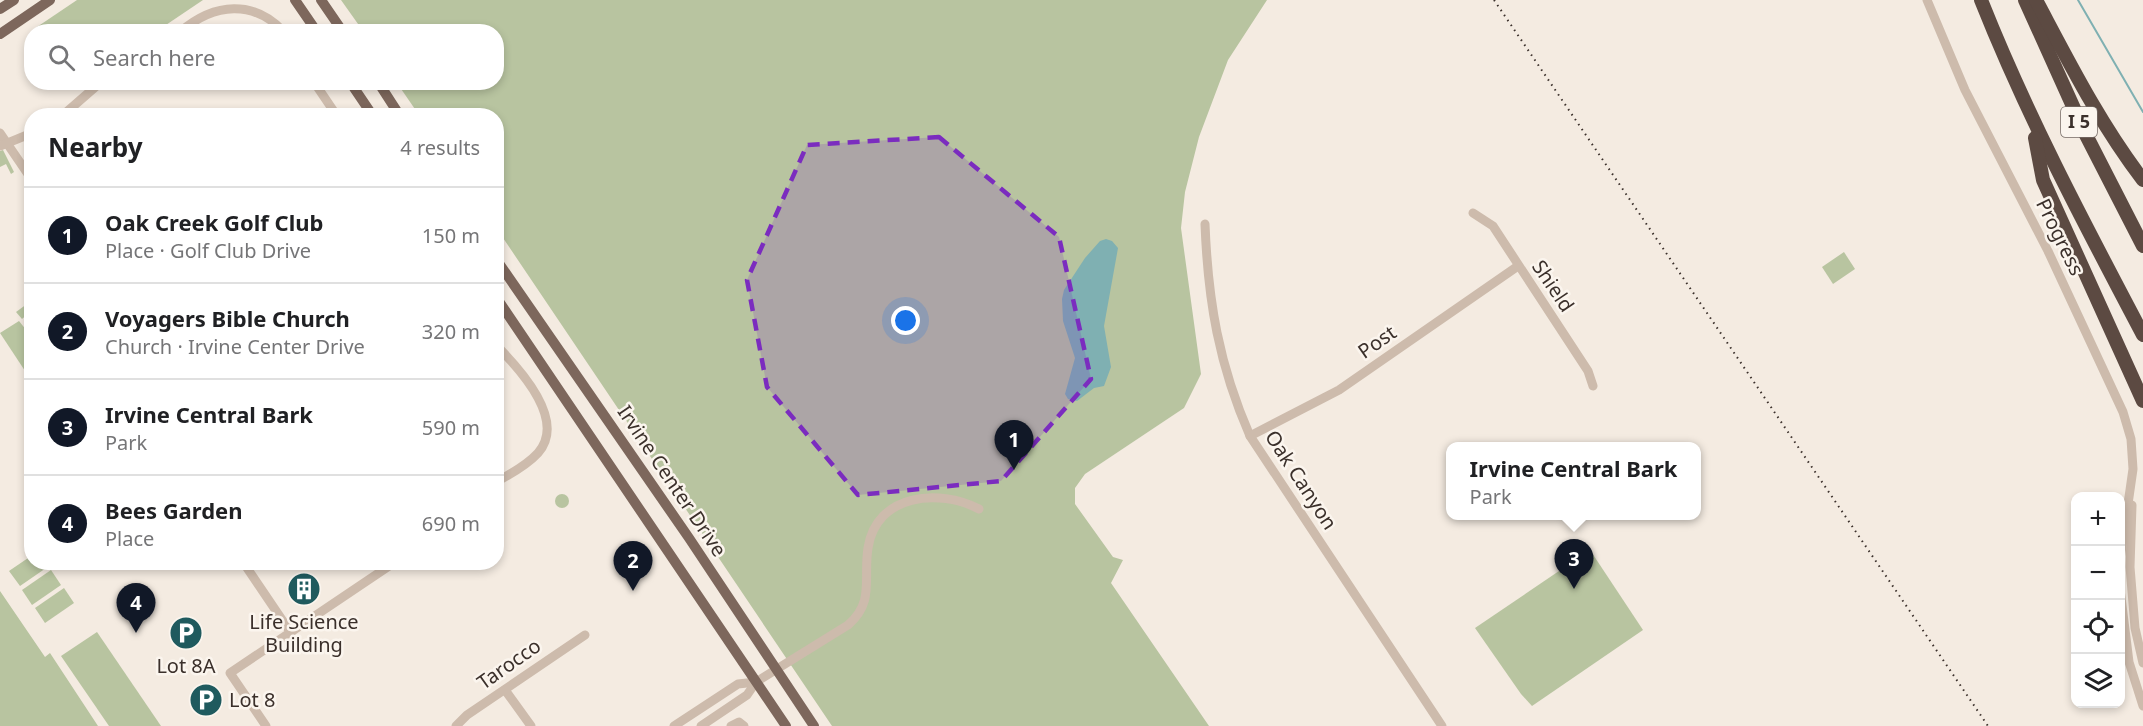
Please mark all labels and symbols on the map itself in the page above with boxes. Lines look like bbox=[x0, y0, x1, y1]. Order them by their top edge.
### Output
road number: I 5 bbox=[2061, 107, 2097, 137]
street label: Progress bbox=[2030, 194, 2091, 280]
street label: Shield bbox=[1526, 254, 1581, 317]
your location bbox=[891, 306, 920, 335]
street label: Post bbox=[1352, 319, 1401, 364]
street label: Irvine Center Drive bbox=[612, 400, 733, 562]
pin: 1 bbox=[994, 420, 1034, 470]
street label: Oak Canyon bbox=[1259, 425, 1344, 535]
pin: 3 bbox=[1554, 540, 1594, 589]
pin: 2 bbox=[614, 542, 652, 591]
building icon: Life Science Building bbox=[286, 571, 322, 607]
pin: 4 bbox=[116, 584, 156, 633]
place label: Life Science Building bbox=[249, 608, 359, 658]
parking icon: Lot 8A bbox=[168, 615, 204, 651]
street label: Tarocco bbox=[471, 632, 546, 695]
place label: Lot 8A bbox=[156, 652, 216, 679]
parking icon: Lot 8 bbox=[188, 682, 224, 718]
place label: Lot 8 bbox=[229, 686, 275, 713]

